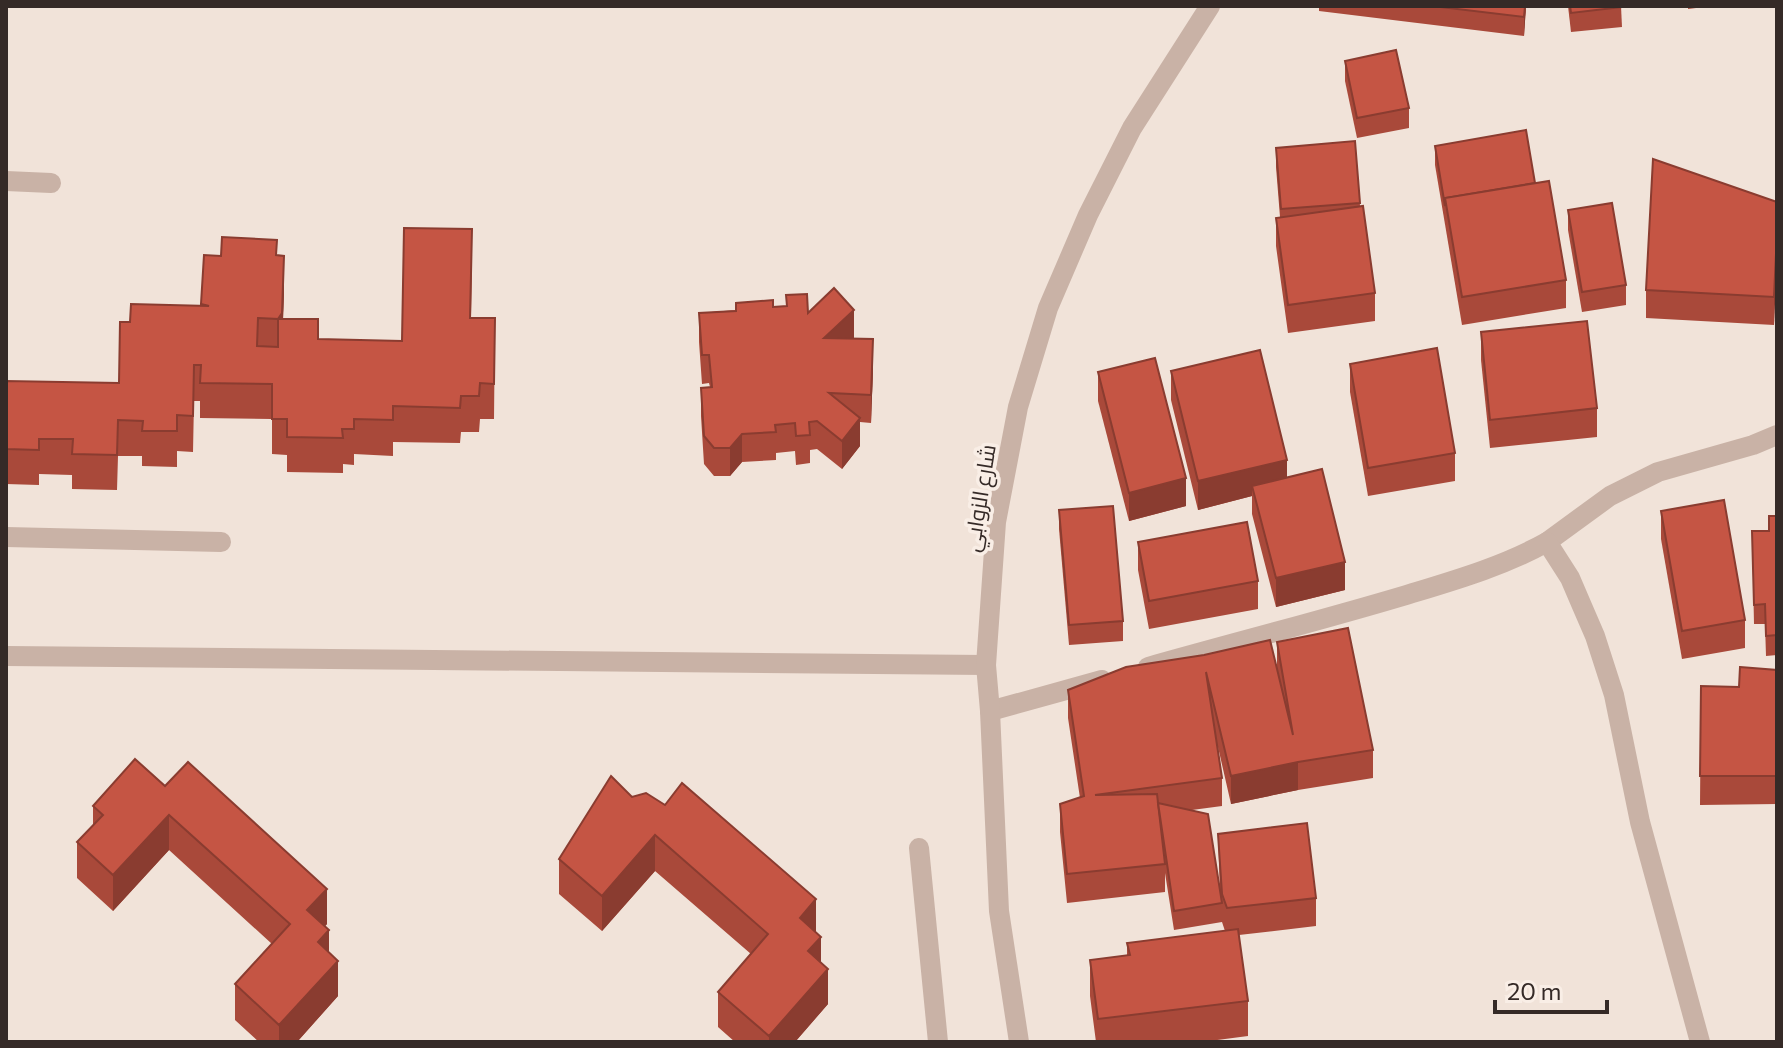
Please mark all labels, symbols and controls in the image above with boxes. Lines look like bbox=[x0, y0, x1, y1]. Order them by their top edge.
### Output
street label: شارع الزوابي bbox=[957, 442, 1005, 554]
scale bar bbox=[1495, 964, 1607, 1014]
text: 20 m bbox=[1507, 976, 1561, 1005]

